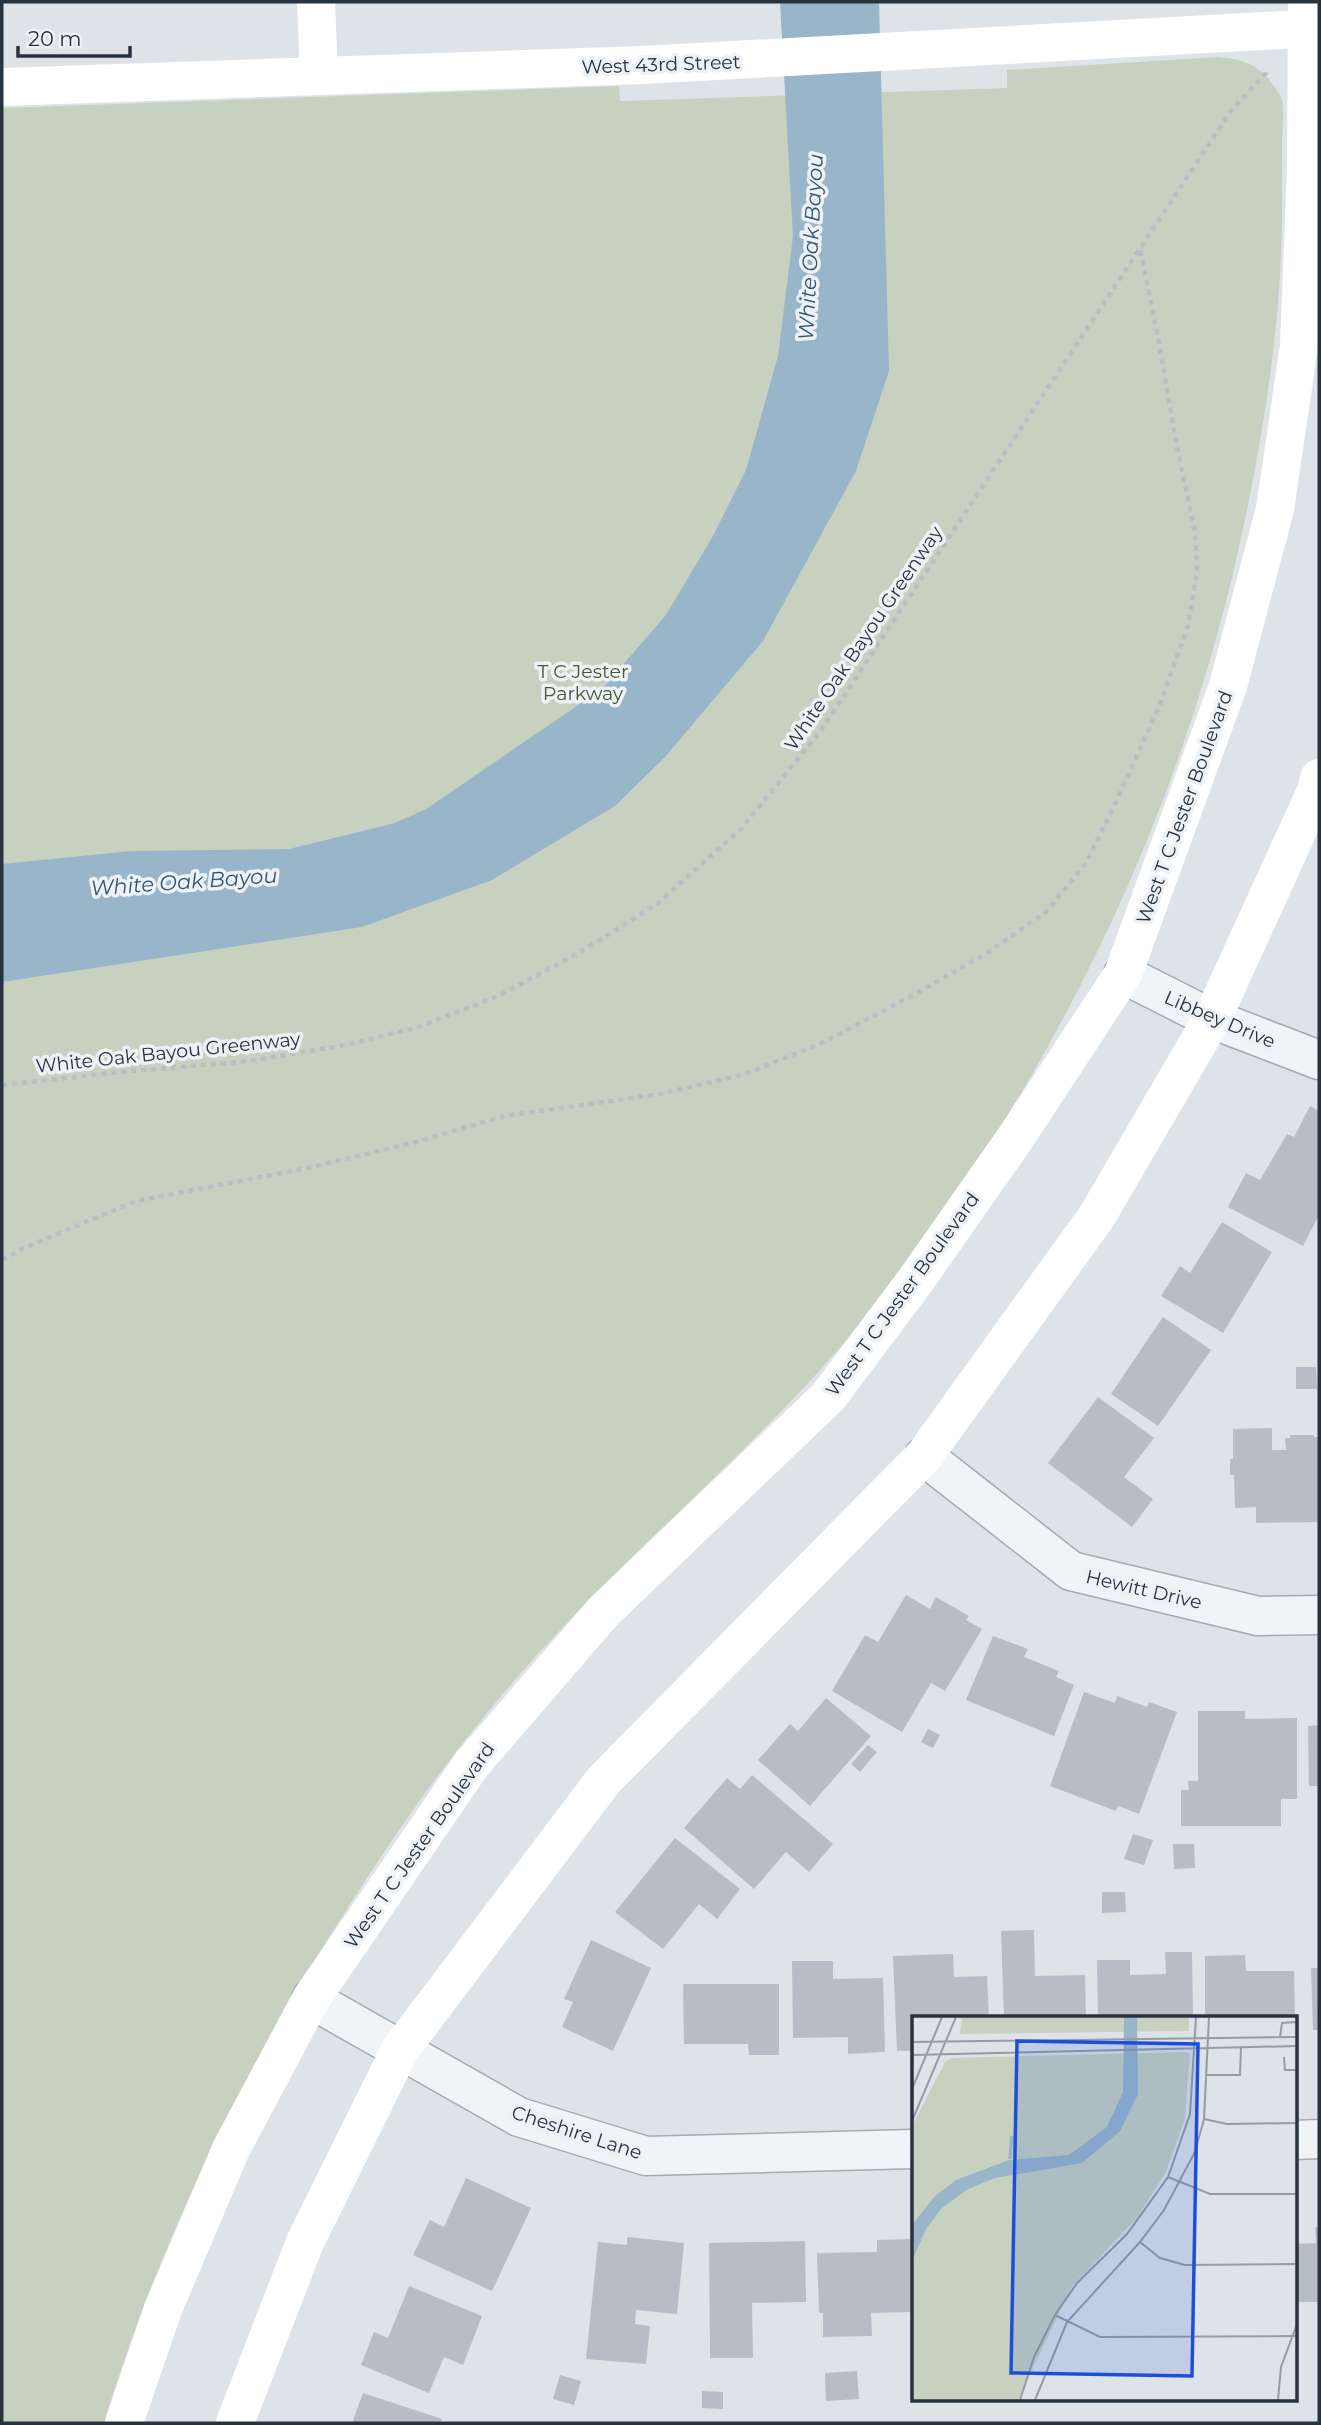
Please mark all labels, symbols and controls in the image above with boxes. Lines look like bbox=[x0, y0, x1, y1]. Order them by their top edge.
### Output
scale bar bbox=[18, 14, 130, 58]
text: 20 m bbox=[28, 26, 82, 51]
street label: West 43rd Street bbox=[581, 50, 741, 79]
water label: White Oak Bayou bbox=[793, 153, 828, 341]
street label: White Oak Bayou Greenway bbox=[780, 521, 948, 755]
park label: T C Jester Parkway bbox=[537, 660, 629, 705]
street label: West T C Jester Boulevard bbox=[1132, 687, 1237, 927]
water label: White Oak Bayou bbox=[90, 863, 278, 900]
street label: Libbey Drive bbox=[1161, 986, 1279, 1053]
street label: White Oak Bayou Greenway bbox=[35, 1027, 302, 1078]
street label: West T C Jester Boulevard bbox=[821, 1188, 984, 1401]
street label: Hewitt Drive bbox=[1084, 1565, 1204, 1614]
street label: West T C Jester Boulevard bbox=[339, 1738, 499, 1953]
inset map bbox=[912, 2016, 1296, 2400]
street label: Cheshire Lane bbox=[509, 2101, 645, 2164]

